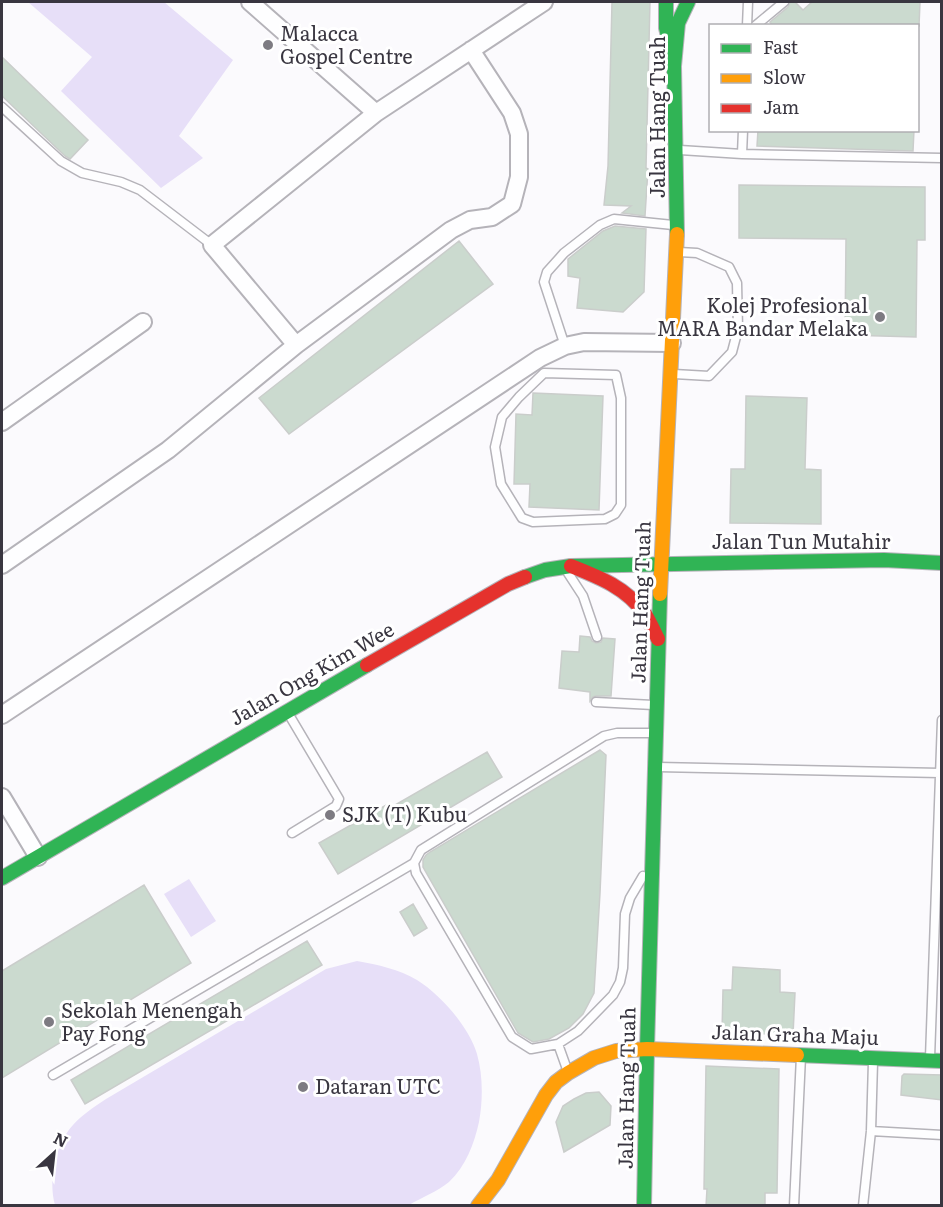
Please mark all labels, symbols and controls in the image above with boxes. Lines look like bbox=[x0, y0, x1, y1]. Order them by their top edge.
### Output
place label: Malacca Gospel Centre bbox=[280, 17, 413, 70]
legend bbox=[709, 24, 919, 132]
text: Fast bbox=[763, 33, 799, 60]
street label: Jalan Hang Tuah bbox=[641, 36, 671, 198]
marker: Malacca Gospel Centre bbox=[261, 38, 275, 52]
text: Slow bbox=[763, 63, 806, 90]
text: Jam bbox=[763, 93, 799, 120]
place label: Kolej Profesional MARA Bandar Melaka bbox=[657, 289, 868, 342]
marker: Kolej Profesional MARA Bandar Melaka bbox=[873, 310, 887, 324]
street label: Jalan Hang Tuah bbox=[621, 520, 657, 684]
street label: Jalan Tun Mutahir bbox=[711, 525, 891, 555]
street label: Jalan Ong Kim Wee bbox=[223, 613, 399, 732]
place label: SJK (T) Kubu bbox=[342, 798, 468, 828]
marker: SJK (T) Kubu bbox=[323, 808, 337, 822]
place label: Sekolah Menengah Pay Fong bbox=[61, 994, 243, 1047]
street label: Jalan Hang Tuah bbox=[609, 1006, 641, 1169]
marker: Sekolah Menengah Pay Fong bbox=[42, 1015, 56, 1029]
street label: Jalan Graha Maju bbox=[711, 1015, 880, 1051]
place label: Dataran UTC bbox=[315, 1070, 441, 1100]
marker: Dataran UTC bbox=[296, 1080, 310, 1094]
north arrow bbox=[24, 1123, 84, 1183]
text: N bbox=[50, 1125, 73, 1152]

